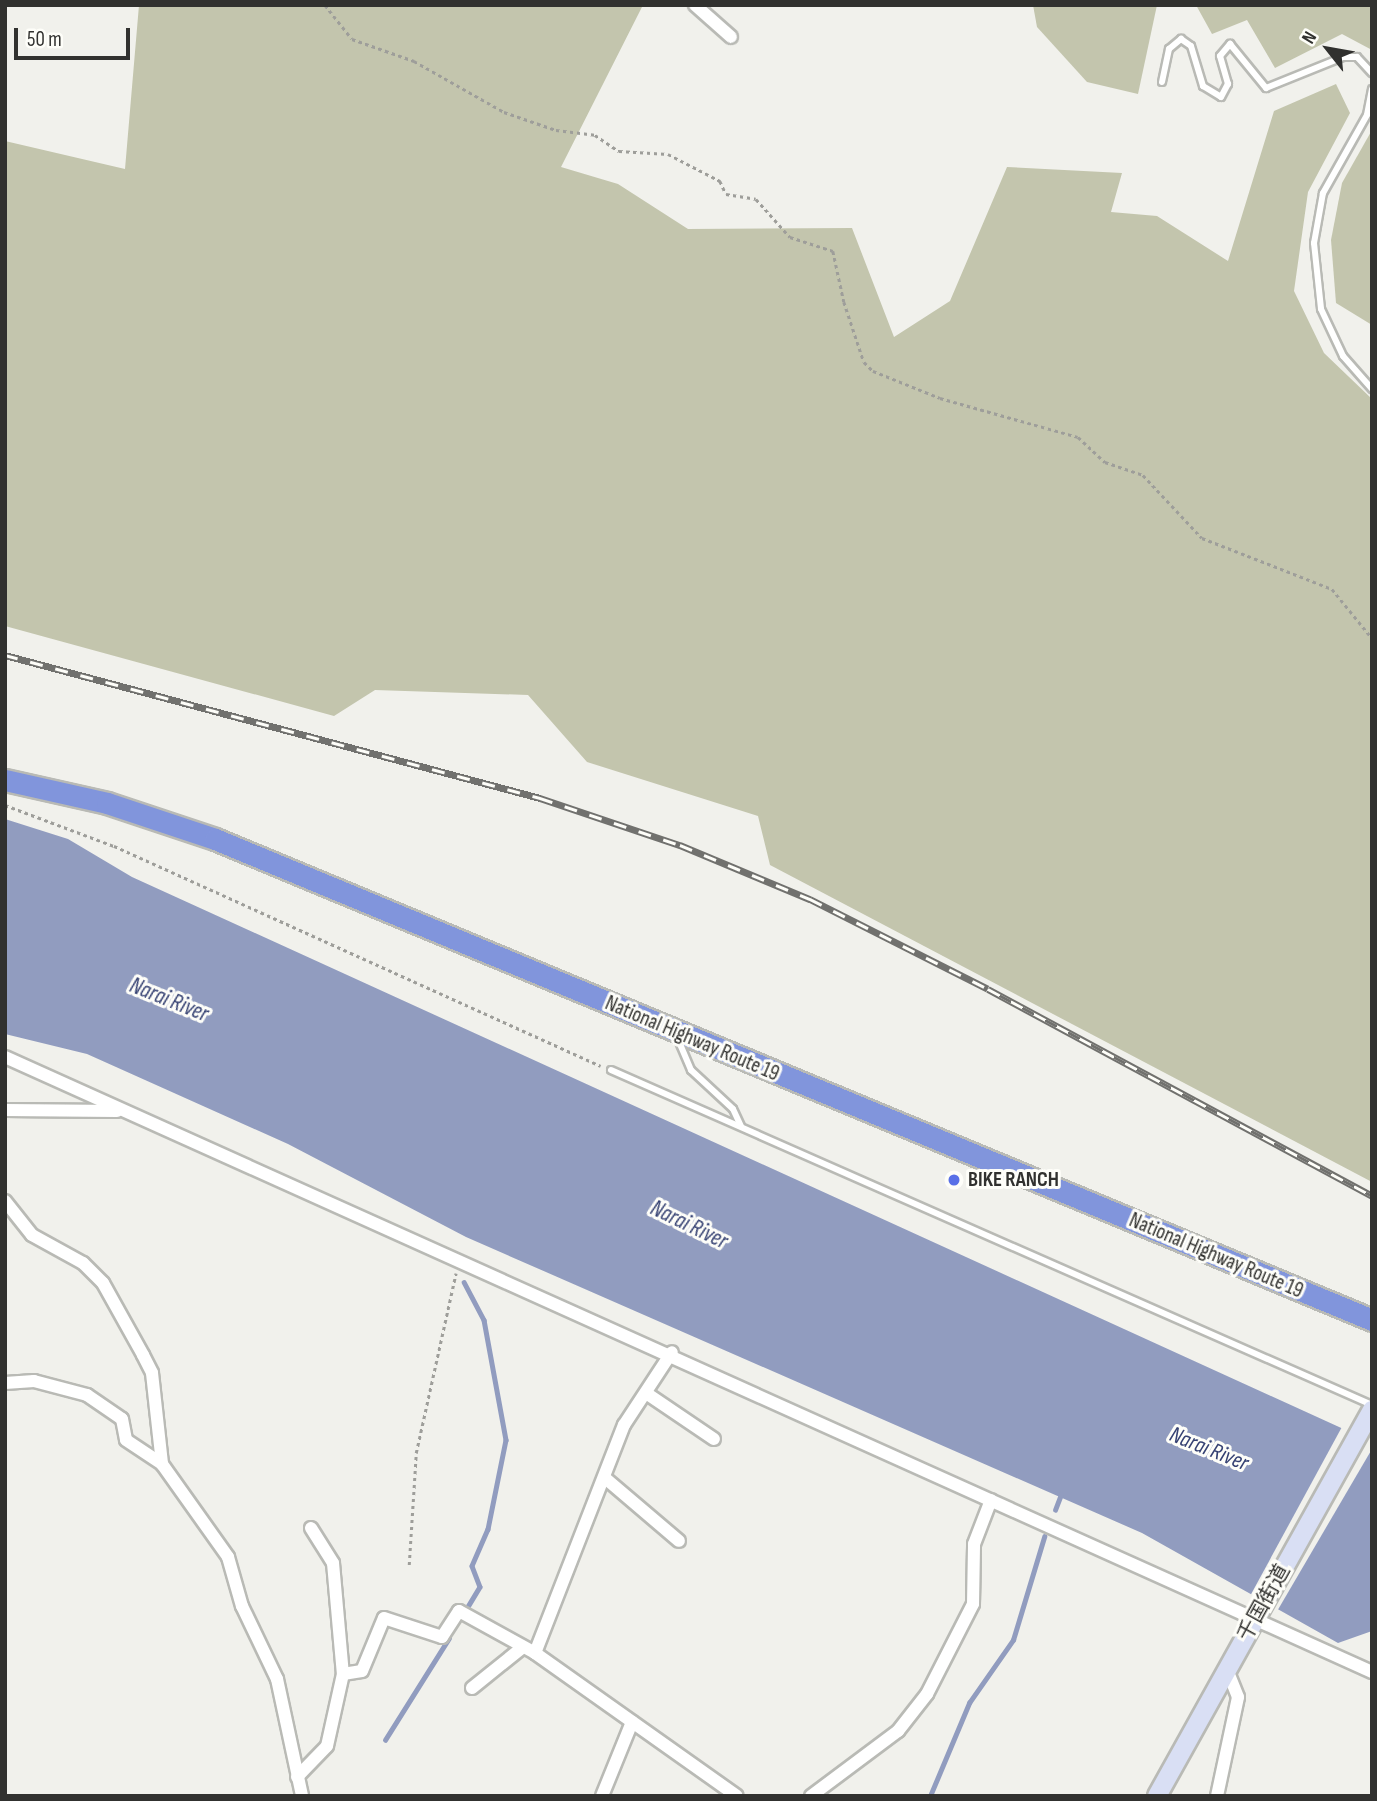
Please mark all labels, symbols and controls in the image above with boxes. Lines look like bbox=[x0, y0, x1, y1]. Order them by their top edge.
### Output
scale bar bbox=[18, 14, 133, 58]
north arrow bbox=[1293, 14, 1363, 84]
text: 50 m bbox=[27, 27, 62, 52]
text: N bbox=[1297, 28, 1322, 48]
water label: Narai River bbox=[126, 972, 212, 1028]
street label: National Highway Route 19 bbox=[601, 991, 783, 1087]
place label: BIKE RANCH bbox=[968, 1167, 1059, 1193]
marker: BIKE RANCH bbox=[946, 1172, 962, 1188]
water label: Narai River bbox=[646, 1195, 732, 1255]
street label: National Highway Route 19 bbox=[1125, 1208, 1307, 1304]
water label: Narai River bbox=[1166, 1421, 1252, 1477]
street label: 千国街道 bbox=[1233, 1560, 1295, 1646]

